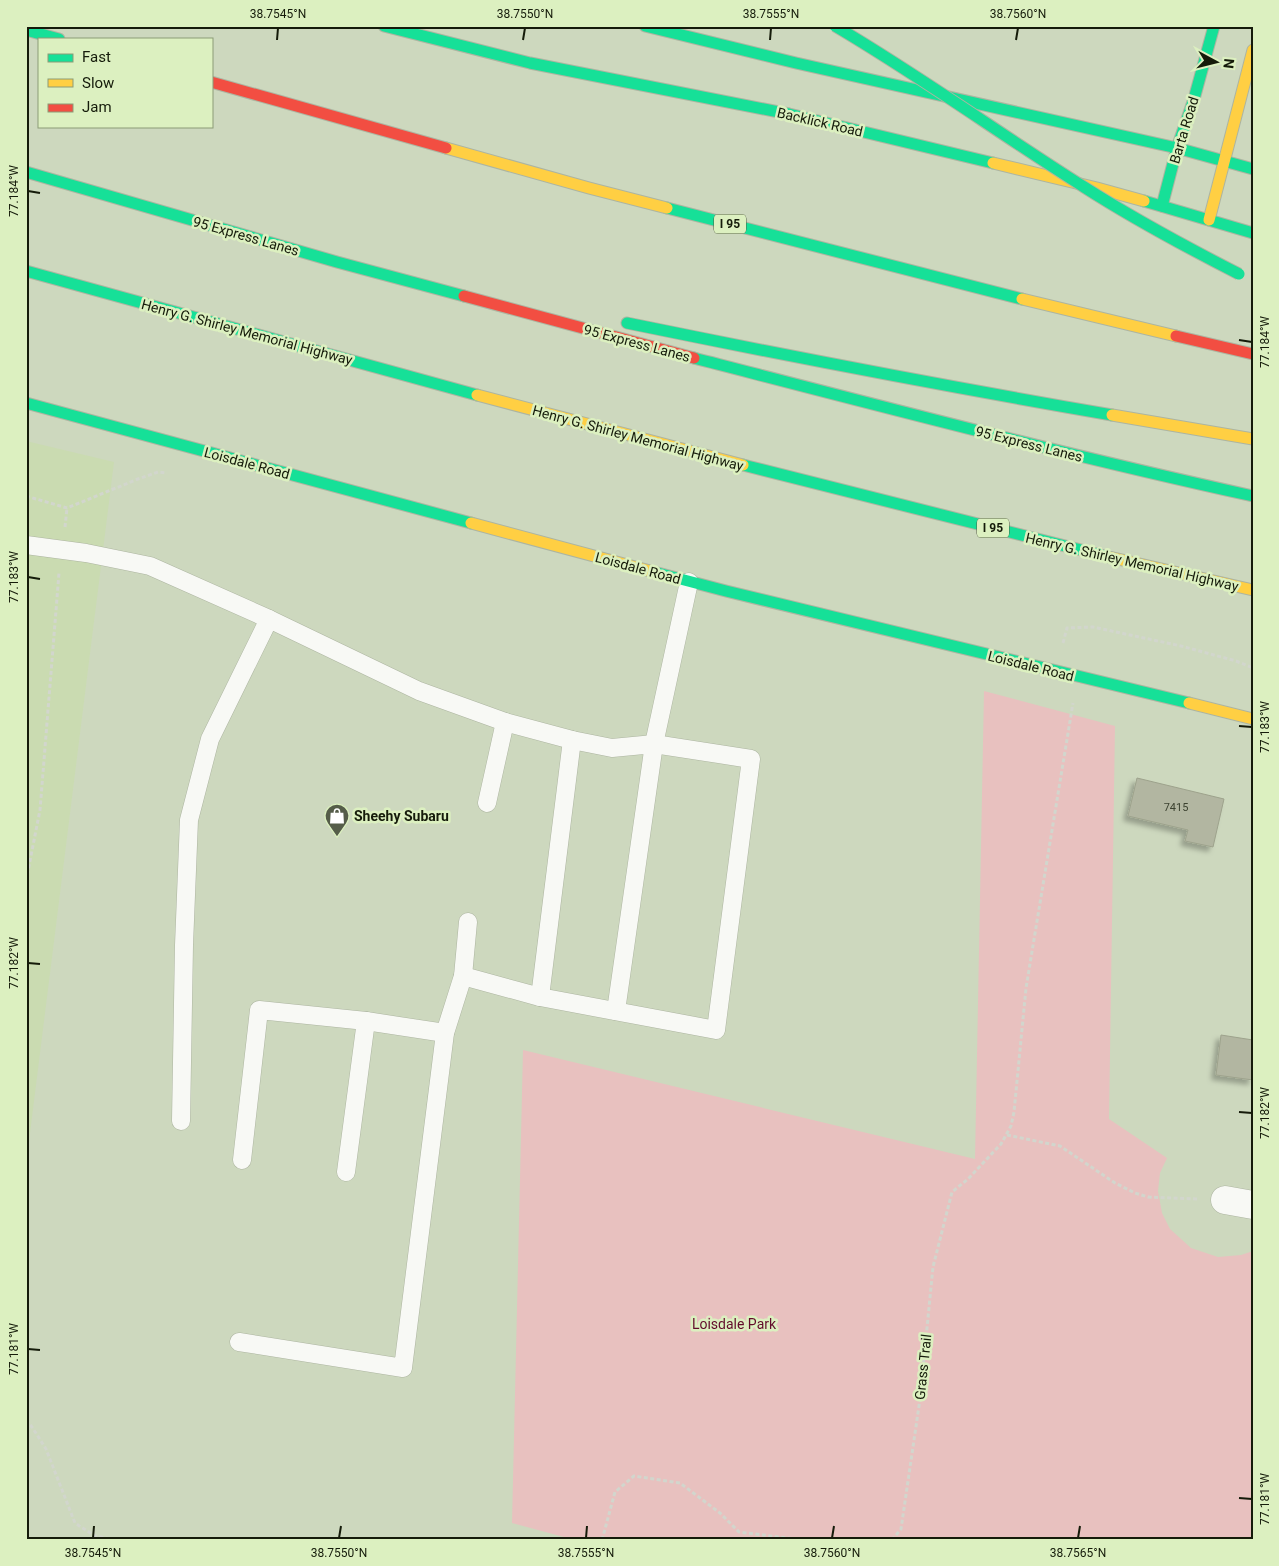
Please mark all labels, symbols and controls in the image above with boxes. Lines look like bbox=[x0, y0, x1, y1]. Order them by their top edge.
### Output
text: 38.7545°N bbox=[250, 7, 306, 21]
text: 38.7550°N bbox=[497, 7, 553, 21]
text: 38.7555°N bbox=[743, 7, 799, 21]
text: 38.7560°N bbox=[990, 7, 1046, 21]
legend bbox=[38, 38, 212, 128]
north arrow bbox=[1192, 38, 1242, 88]
text: Fast bbox=[82, 48, 111, 66]
text: N bbox=[1220, 58, 1237, 69]
text: Slow bbox=[82, 74, 114, 92]
street label: Barta Road bbox=[1166, 95, 1202, 165]
text: Jam bbox=[82, 98, 112, 116]
street label: Backlick Road bbox=[776, 104, 864, 140]
text: 77.184°W bbox=[7, 165, 21, 217]
street label: 95 Express Lanes bbox=[191, 213, 301, 259]
road number: I 95 bbox=[714, 214, 746, 233]
street label: Henry G. Shirley Memorial Highway bbox=[140, 296, 355, 368]
text: 77.184°W bbox=[1258, 316, 1272, 368]
street label: 95 Express Lanes bbox=[582, 321, 692, 365]
street label: Henry G. Shirley Memorial Highway bbox=[531, 402, 746, 474]
street label: 95 Express Lanes bbox=[974, 423, 1084, 465]
street label: Loisdale Road bbox=[202, 444, 292, 482]
road number: I 95 bbox=[977, 518, 1009, 538]
street label: Henry G. Shirley Memorial Highway bbox=[1024, 530, 1240, 594]
street label: Loisdale Road bbox=[593, 549, 683, 587]
text: 77.183°W bbox=[7, 551, 21, 603]
street label: Loisdale Road bbox=[986, 648, 1076, 684]
text: 77.183°W bbox=[1258, 701, 1272, 753]
house number: 7415 bbox=[1164, 801, 1188, 814]
shop icon: Sheehy Subaru bbox=[324, 803, 350, 837]
place label: Sheehy Subaru bbox=[354, 808, 449, 824]
text: 77.182°W bbox=[7, 937, 21, 989]
text: 77.182°W bbox=[1258, 1087, 1272, 1139]
park label: Loisdale Park bbox=[692, 1316, 777, 1332]
text: 77.181°W bbox=[7, 1323, 21, 1375]
street label: Grass Trail bbox=[912, 1333, 934, 1401]
text: 77.181°W bbox=[1258, 1473, 1272, 1525]
text: 38.7545°N bbox=[65, 1546, 121, 1560]
text: 38.7550°N bbox=[311, 1546, 367, 1560]
text: 38.7555°N bbox=[558, 1546, 614, 1560]
text: 38.7560°N bbox=[804, 1546, 860, 1560]
text: 38.7565°N bbox=[1050, 1546, 1106, 1560]

